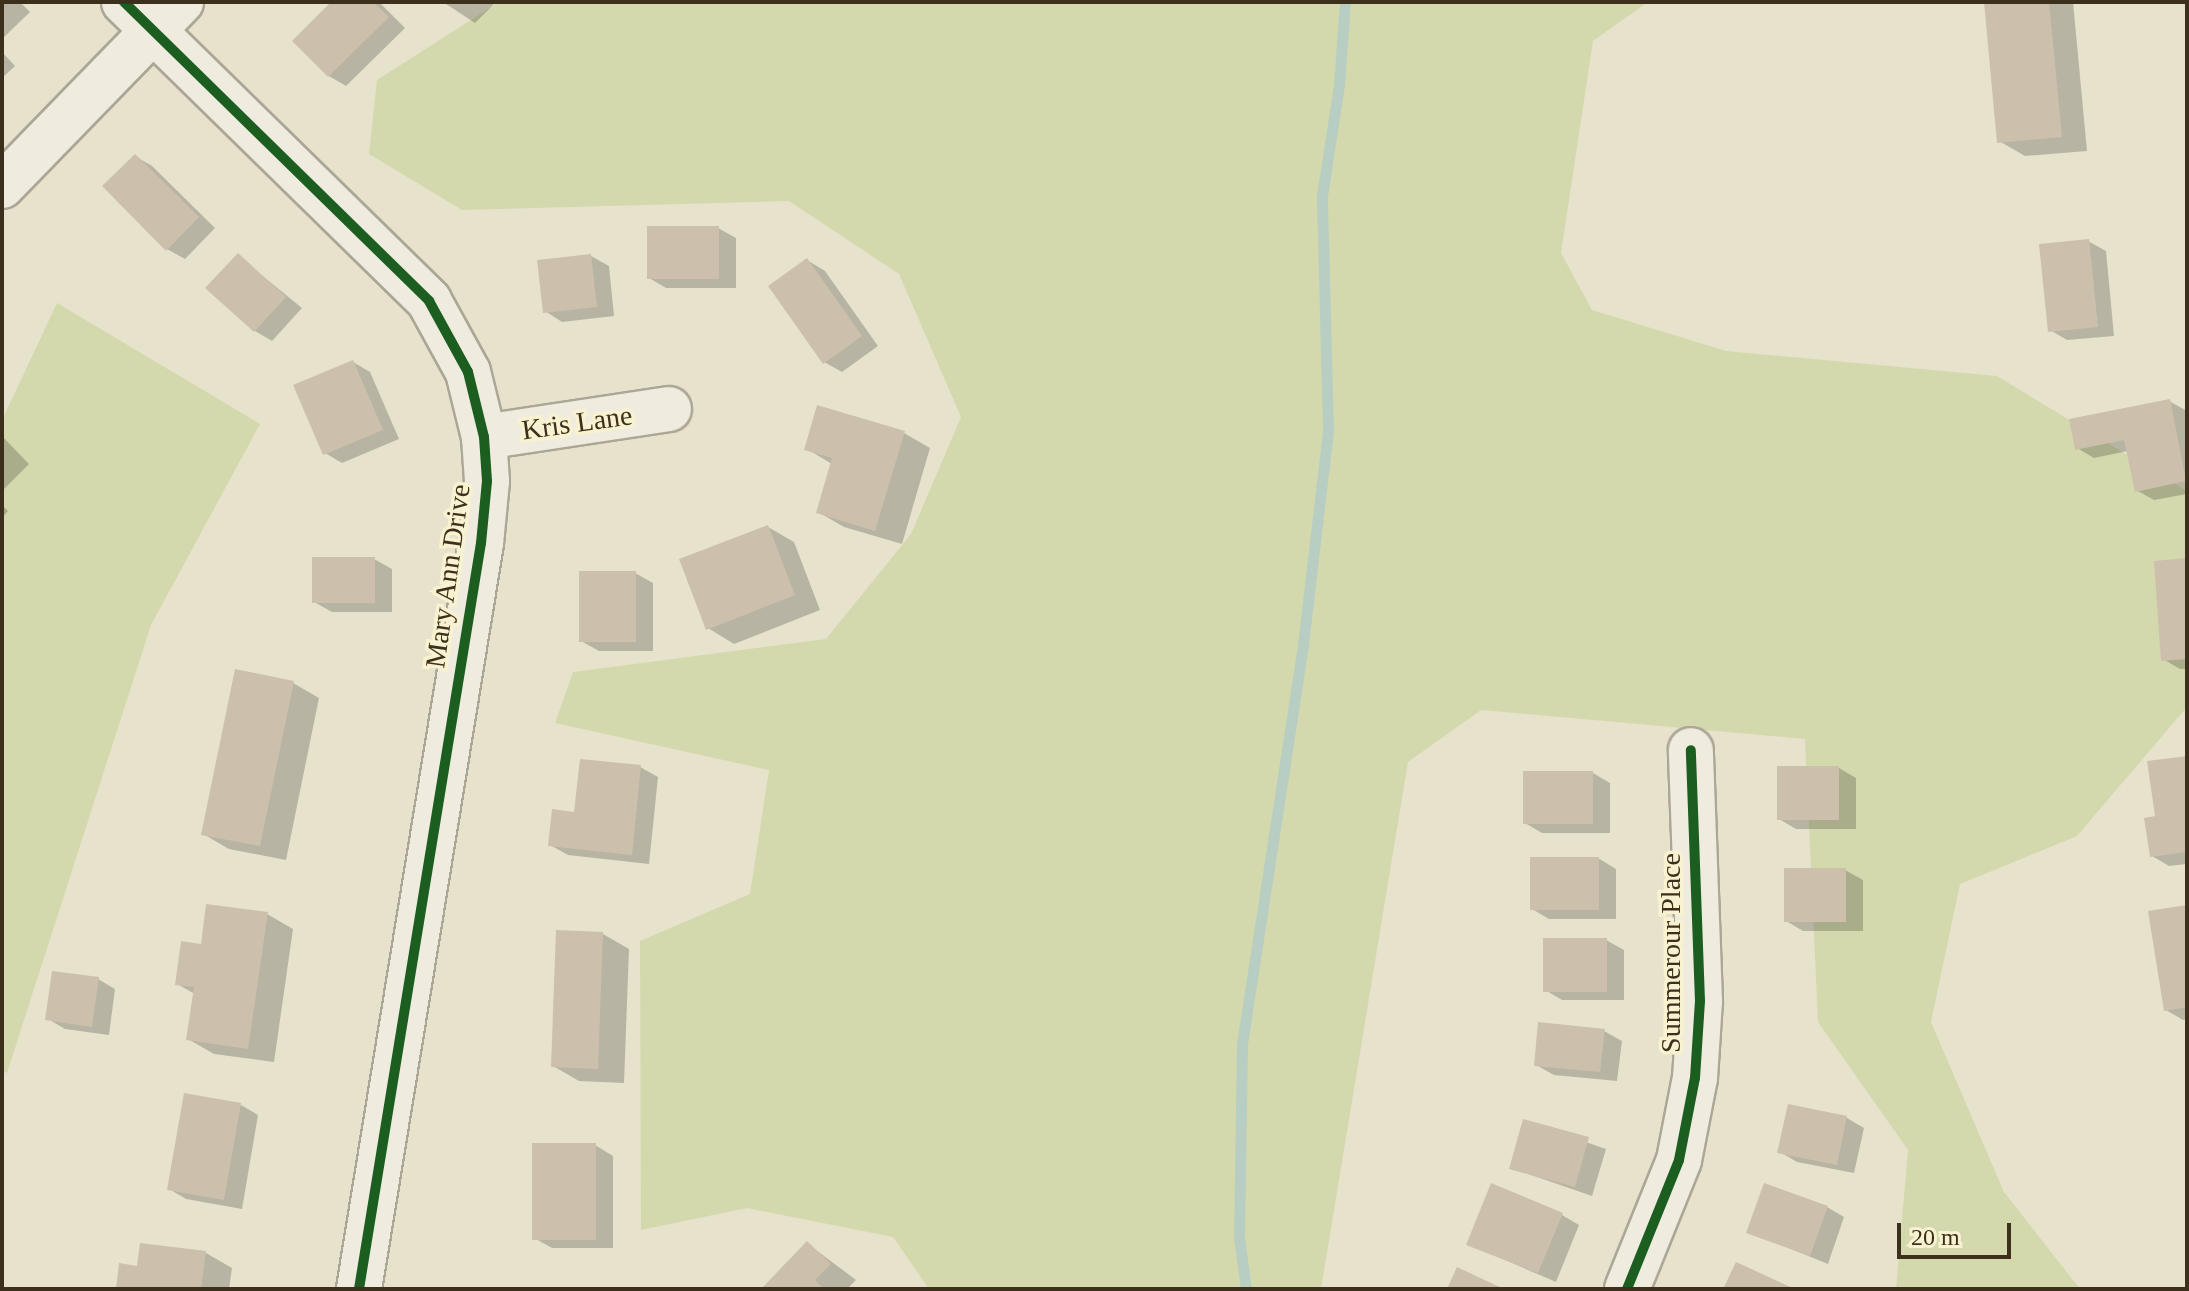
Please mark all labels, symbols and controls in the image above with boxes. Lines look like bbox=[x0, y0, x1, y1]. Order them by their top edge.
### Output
street label: Kris Lane bbox=[520, 399, 634, 447]
street label: Mary Ann Drive bbox=[418, 481, 478, 671]
street label: Summerour Place bbox=[1654, 853, 1688, 1053]
scale bar bbox=[1901, 1207, 2015, 1257]
text: 20 m bbox=[1911, 1224, 1960, 1250]

